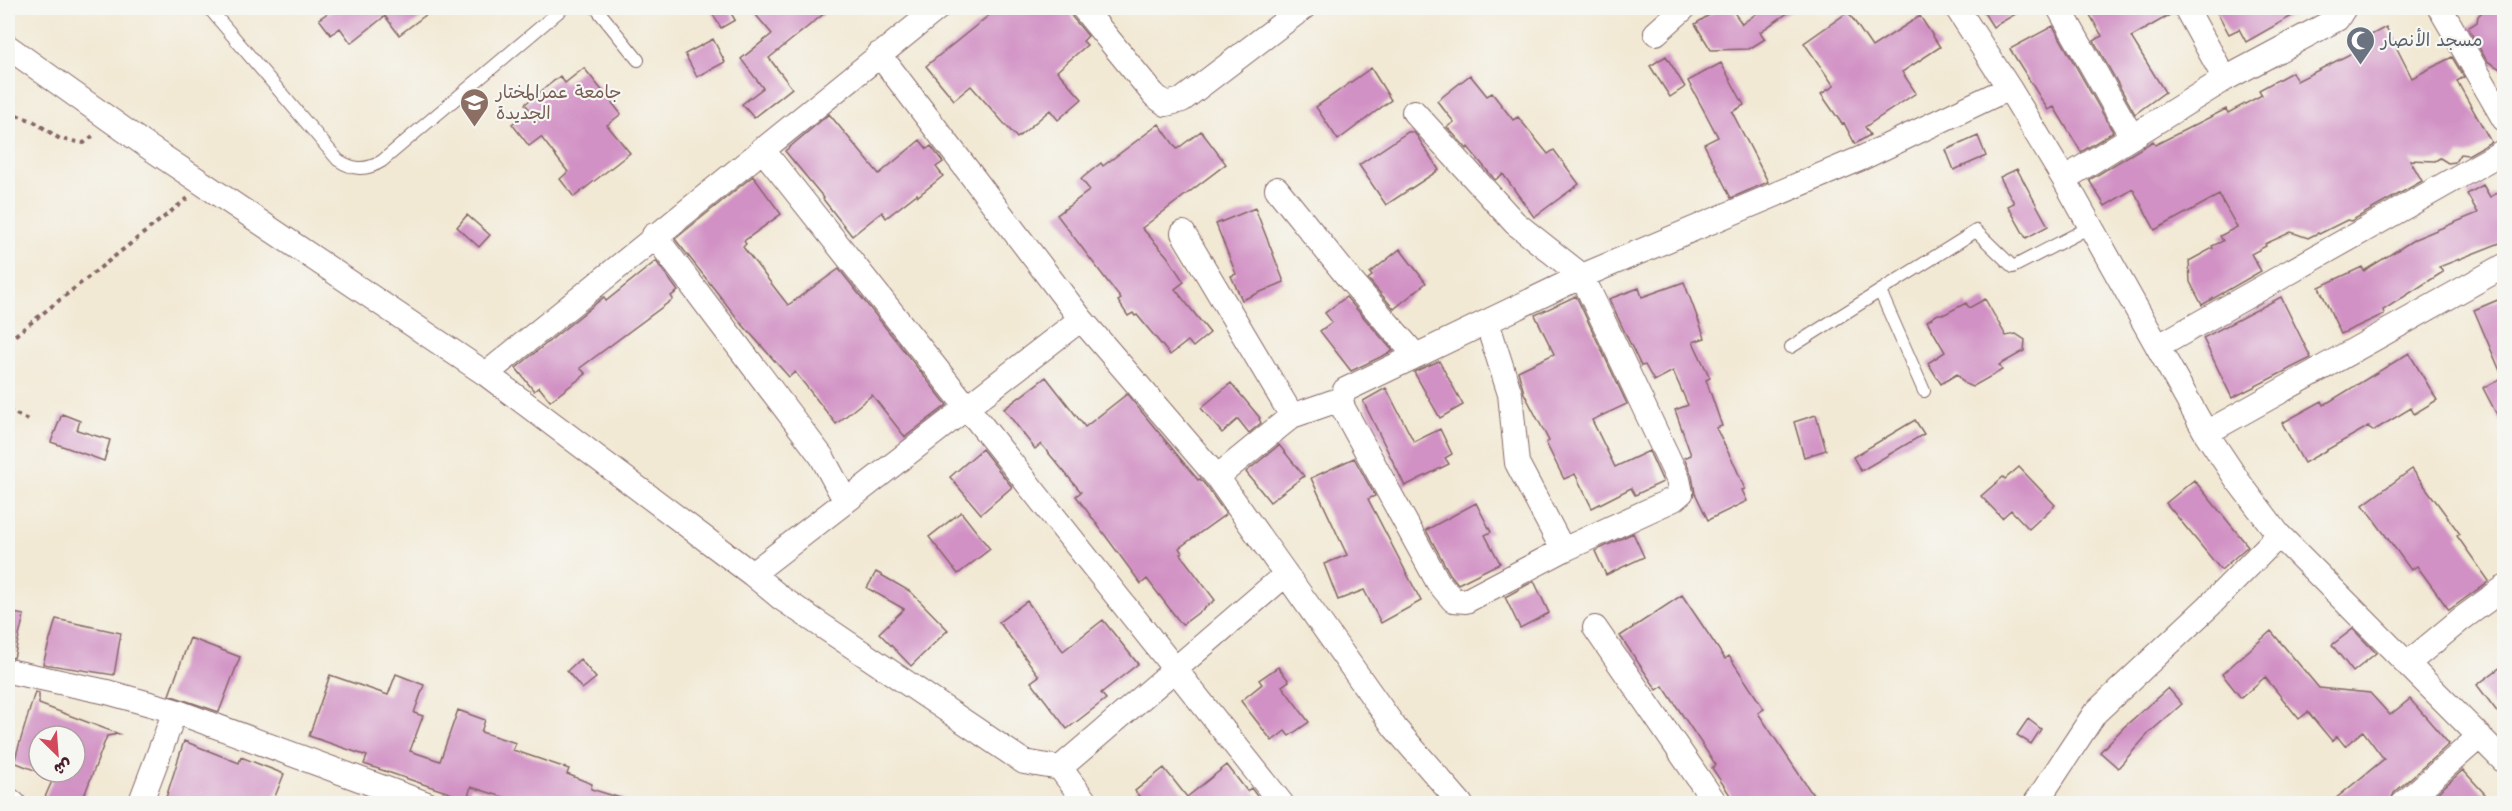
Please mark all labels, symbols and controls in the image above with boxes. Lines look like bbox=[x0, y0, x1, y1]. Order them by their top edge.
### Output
mosque icon: مسجد الأنصار bbox=[2344, 24, 2376, 66]
place label: مسجد الأنصار bbox=[2379, 28, 2483, 51]
place label: جامعة عمرالمختار الجديدة bbox=[494, 82, 622, 124]
school or university icon: جامعة عمرالمختار الجديدة bbox=[459, 86, 491, 128]
north arrow bbox=[27, 724, 87, 784]
text: ش bbox=[51, 755, 75, 779]

